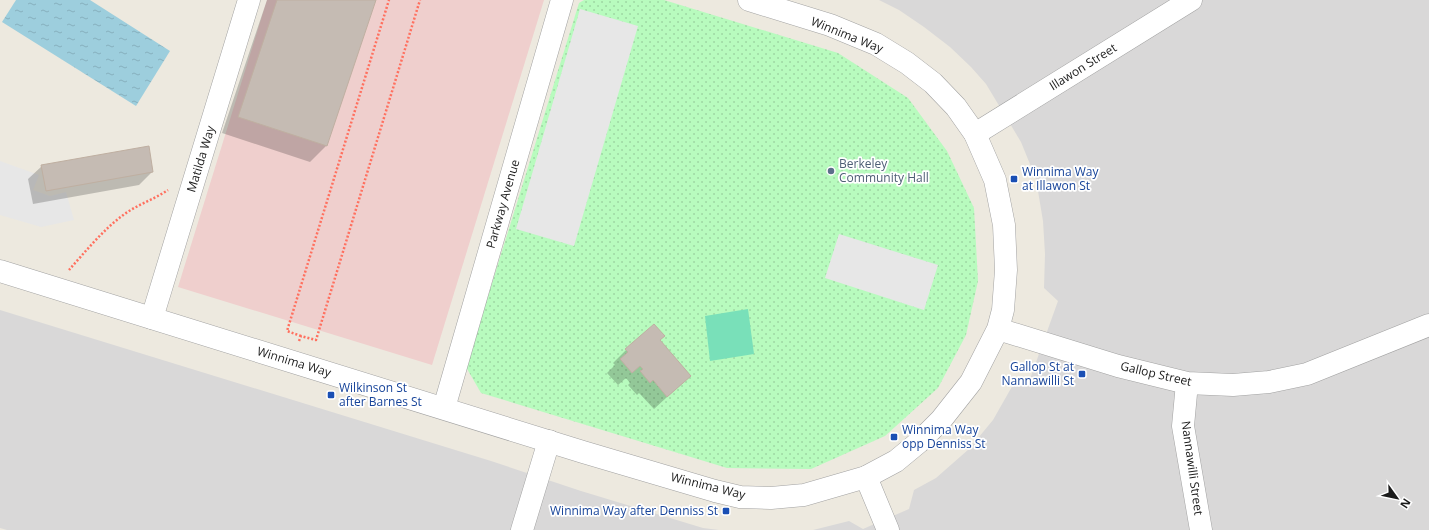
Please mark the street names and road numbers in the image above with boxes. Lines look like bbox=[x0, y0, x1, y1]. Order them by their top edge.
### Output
street label: Winnima Way bbox=[809, 12, 887, 57]
street label: Illawon Street bbox=[1046, 39, 1120, 94]
street label: Matilda Way bbox=[182, 123, 219, 194]
street label: Parkway Avenue bbox=[482, 157, 523, 250]
street label: Winnima Way bbox=[255, 342, 334, 381]
street label: Gallop Street bbox=[1119, 357, 1193, 390]
street label: Nannawilli Street bbox=[1177, 420, 1208, 516]
street label: Winnima Way bbox=[669, 468, 748, 503]

